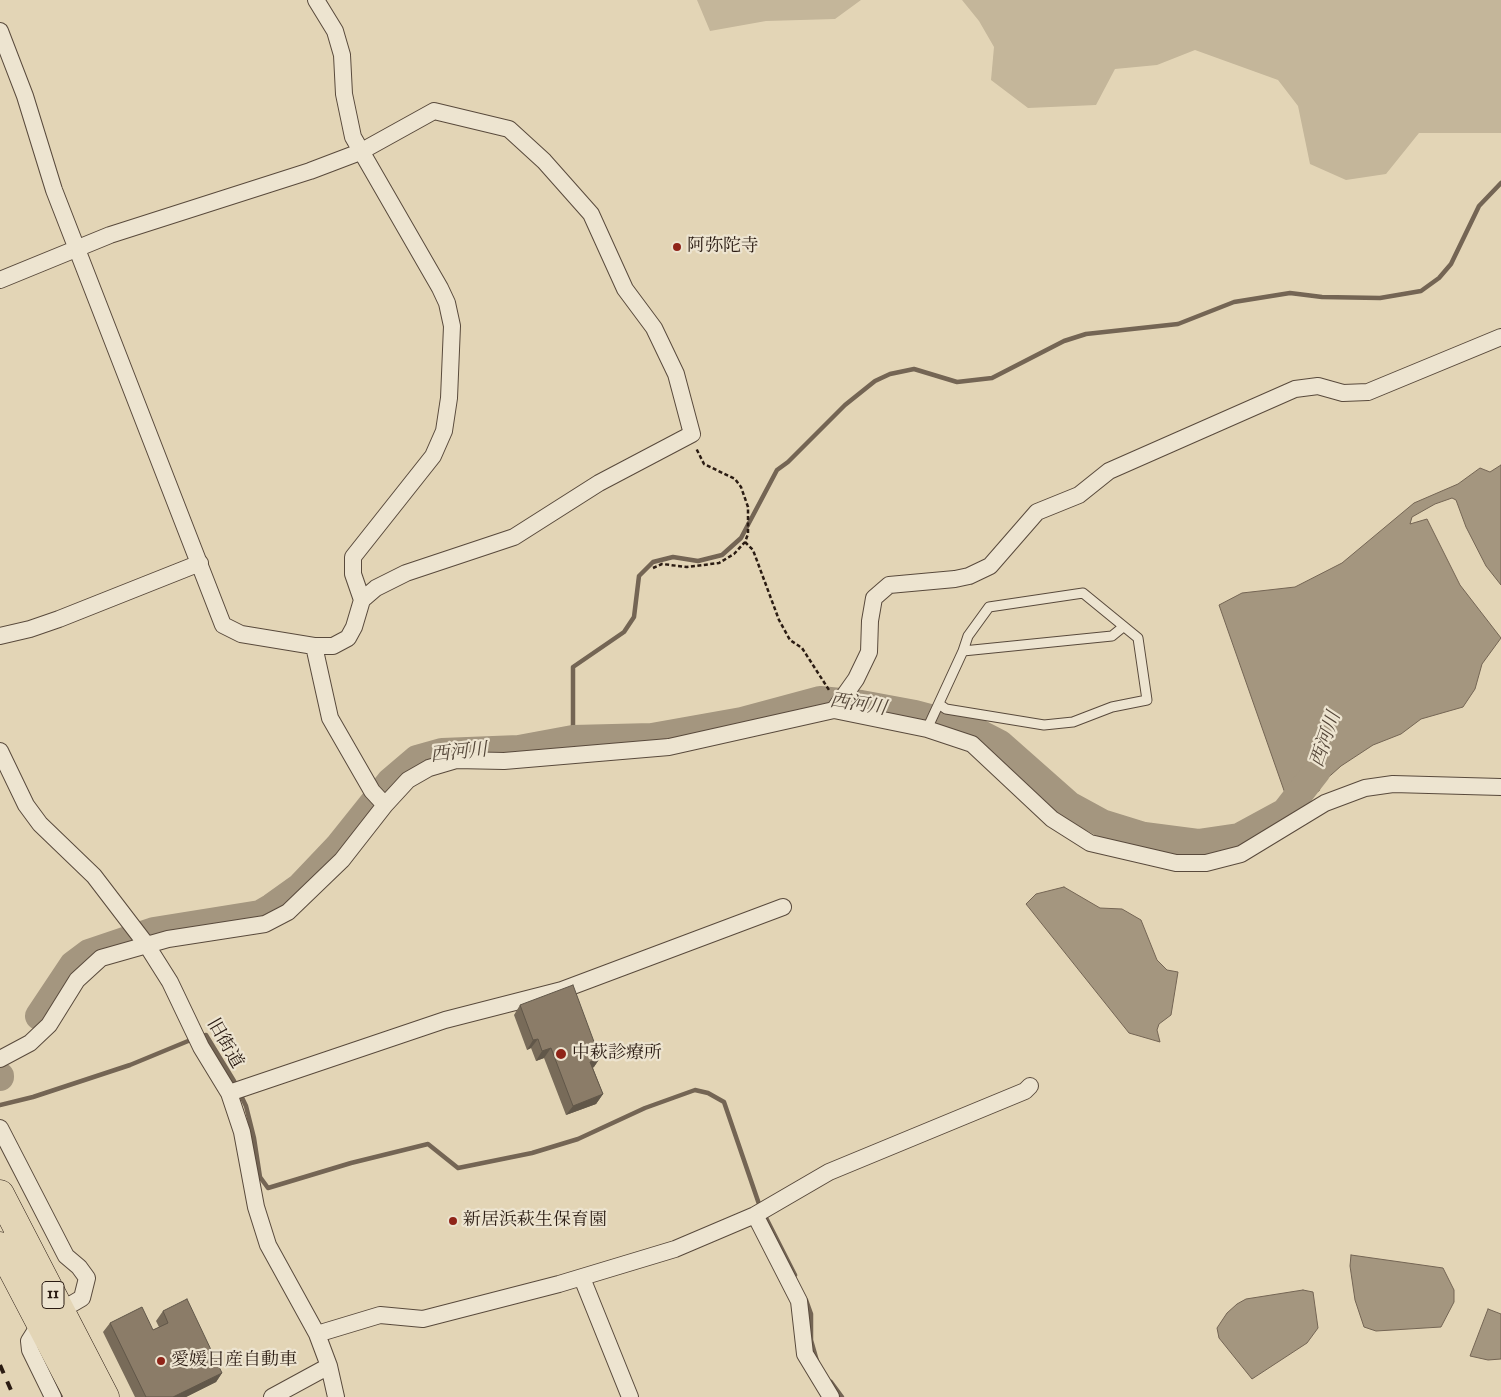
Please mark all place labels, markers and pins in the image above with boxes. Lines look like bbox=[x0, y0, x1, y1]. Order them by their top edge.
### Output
place label: 阿弥陀寺 bbox=[687, 236, 759, 258]
marker: 阿弥陀寺 bbox=[671, 241, 683, 253]
place label: 中萩診療所 bbox=[572, 1043, 662, 1065]
marker: 中萩診療所 bbox=[554, 1047, 568, 1061]
place label: 新居浜萩生保育園 bbox=[463, 1210, 607, 1232]
marker: 新居浜萩生保育園 bbox=[447, 1215, 459, 1227]
place label: 愛媛日産自動車 bbox=[171, 1350, 297, 1372]
marker: 愛媛日産自動車 bbox=[155, 1355, 167, 1367]

